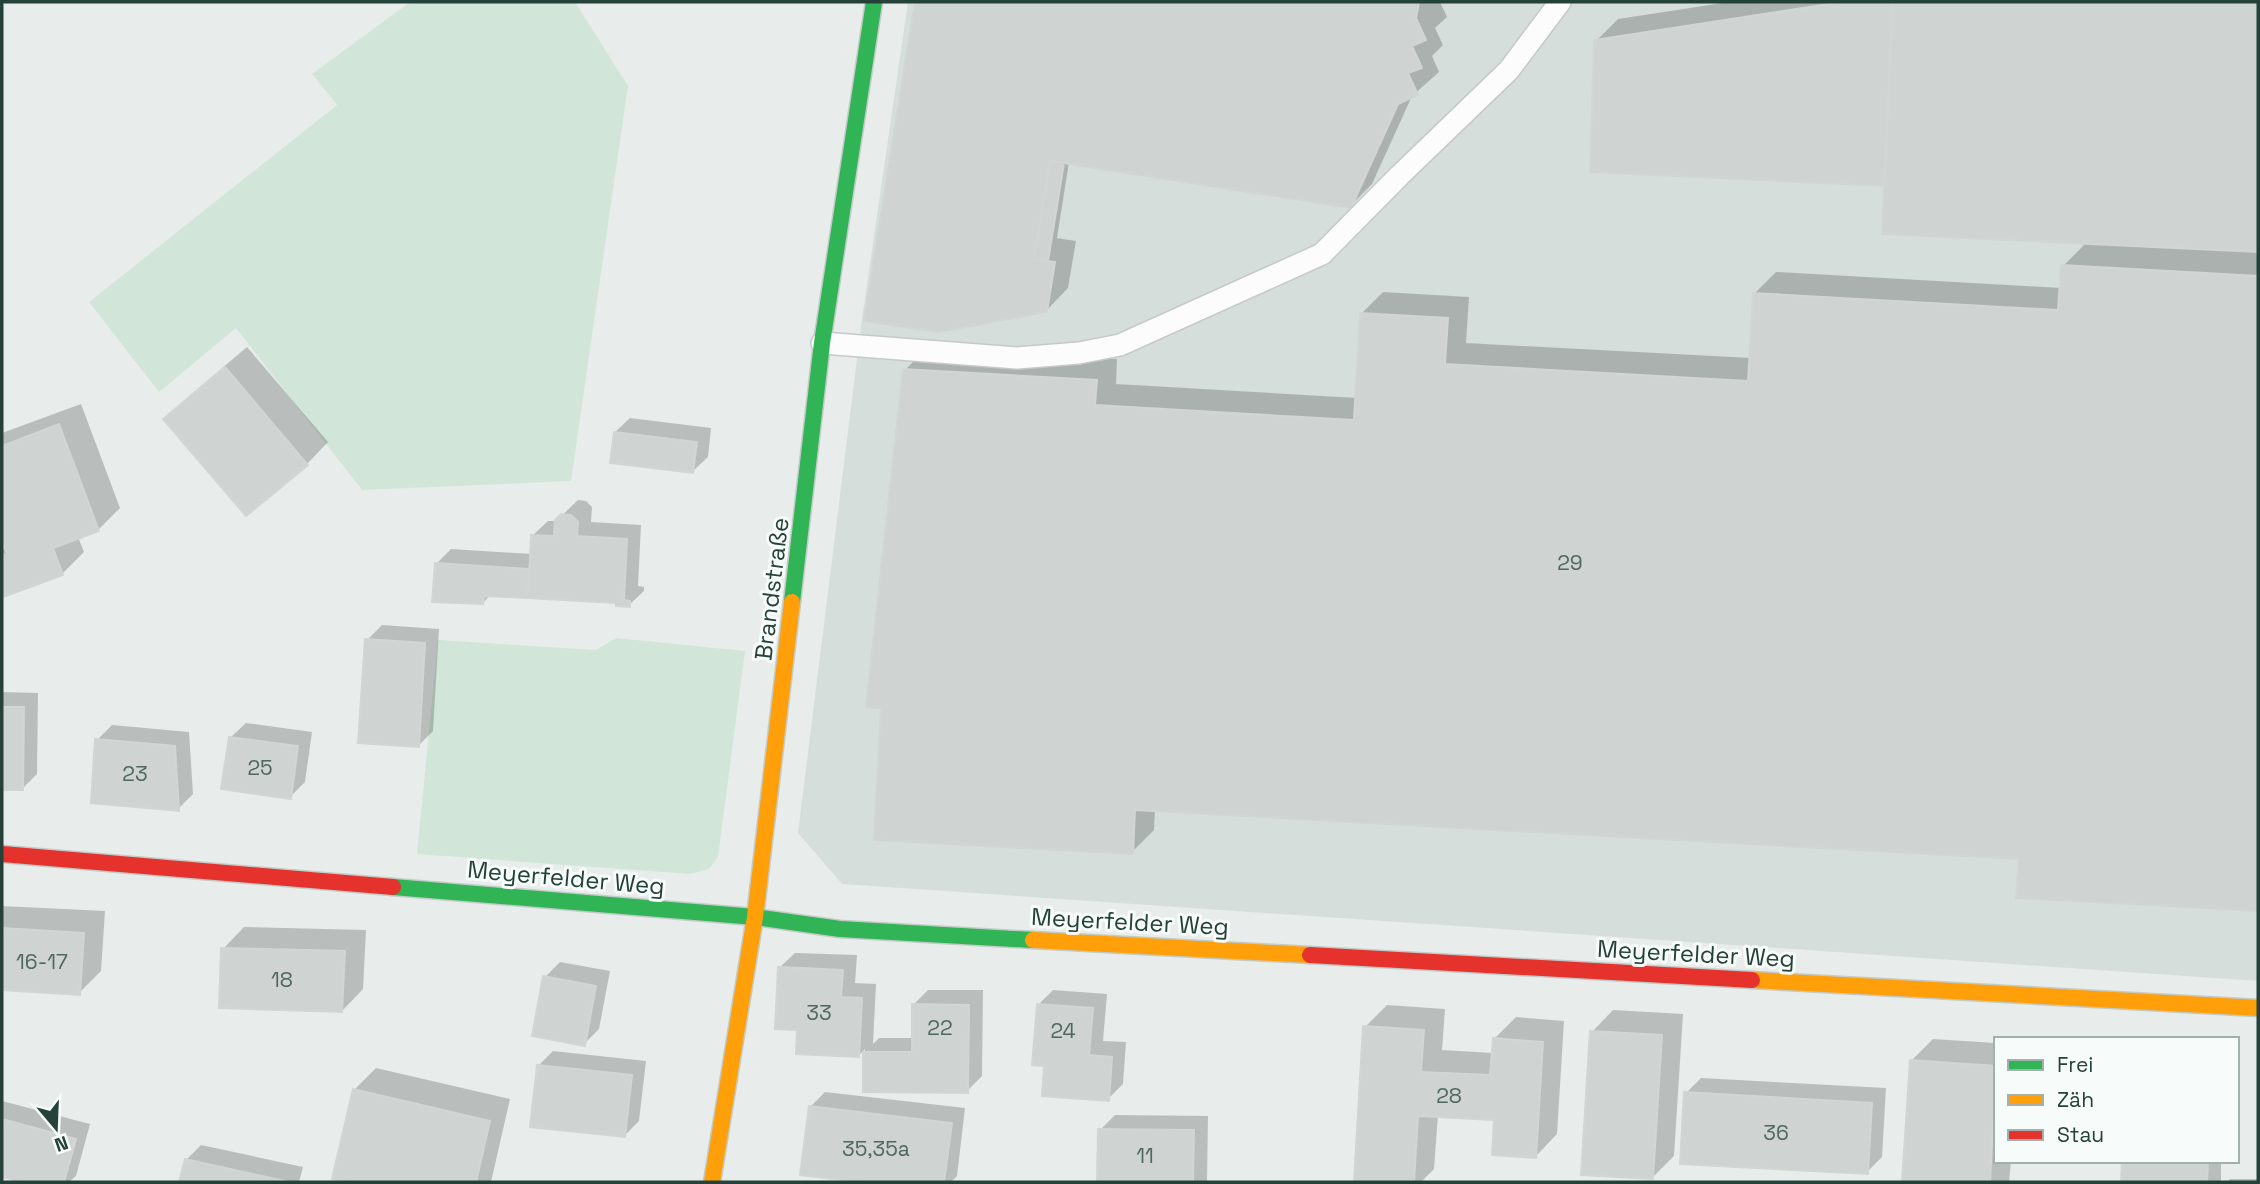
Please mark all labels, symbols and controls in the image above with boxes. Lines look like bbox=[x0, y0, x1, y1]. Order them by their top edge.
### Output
street label: Brandstraße bbox=[747, 516, 796, 662]
house number: 29 bbox=[1557, 549, 1583, 576]
house number: 25 bbox=[247, 754, 273, 781]
house number: 23 bbox=[122, 760, 148, 787]
street label: Meyerfelder Weg bbox=[466, 853, 666, 902]
street label: Meyerfelder Weg bbox=[1030, 901, 1230, 942]
street label: Meyerfelder Weg bbox=[1596, 933, 1796, 974]
house number: 16-17 bbox=[16, 948, 68, 975]
house number: 18 bbox=[271, 966, 293, 993]
house number: 33 bbox=[806, 999, 832, 1026]
house number: 22 bbox=[927, 1014, 953, 1041]
house number: 24 bbox=[1050, 1017, 1076, 1044]
legend bbox=[1994, 1037, 2239, 1163]
text: Frei bbox=[2057, 1051, 2093, 1078]
house number: 28 bbox=[1436, 1082, 1462, 1109]
text: Zäh bbox=[2057, 1086, 2094, 1113]
north arrow bbox=[21, 1093, 91, 1163]
house number: 36 bbox=[1763, 1119, 1789, 1146]
text: Stau bbox=[2057, 1121, 2104, 1148]
text: N bbox=[51, 1130, 71, 1157]
house number: 35,35a bbox=[842, 1135, 910, 1162]
house number: 11 bbox=[1136, 1142, 1154, 1169]

